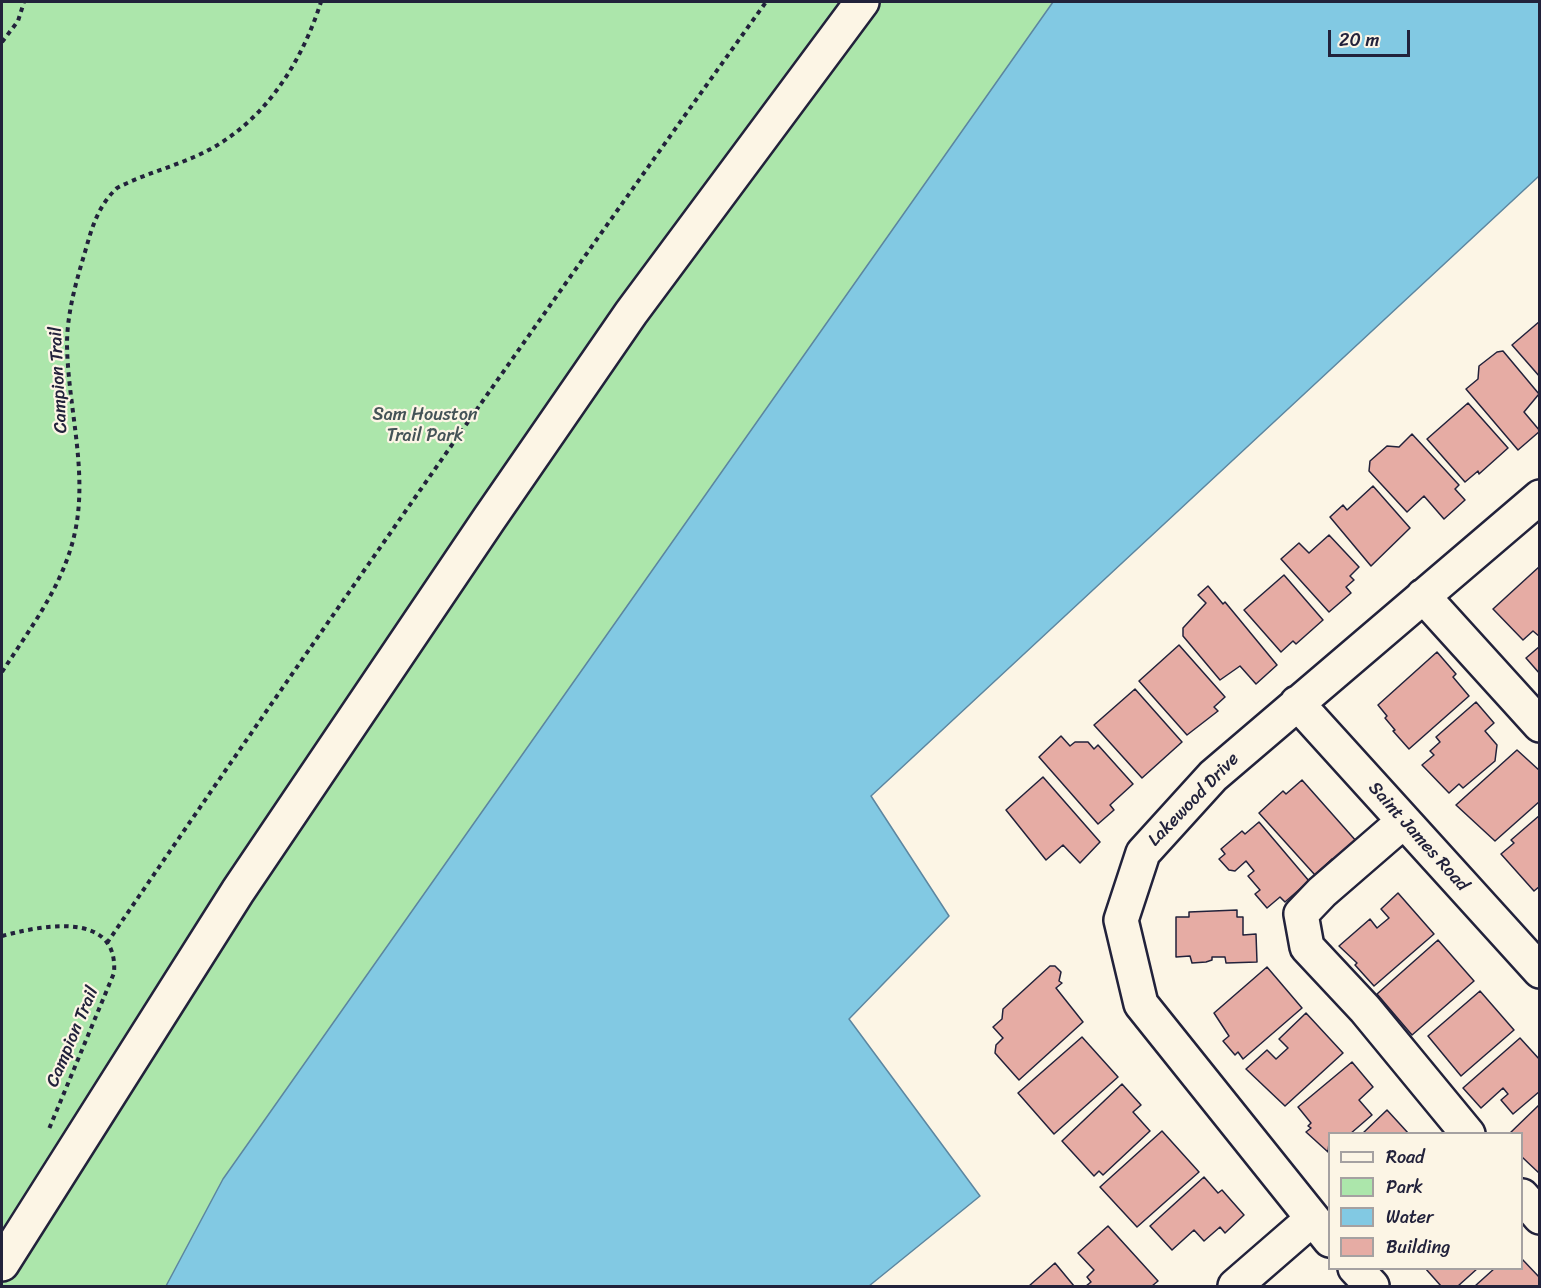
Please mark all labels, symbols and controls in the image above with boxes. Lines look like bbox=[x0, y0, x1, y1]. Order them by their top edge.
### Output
scale bar bbox=[1331, 18, 1414, 56]
text: 20 m bbox=[1339, 24, 1379, 56]
street label: Campion Trail bbox=[45, 326, 73, 434]
park label: Sam Houston Trail Park bbox=[372, 404, 478, 446]
street label: Lakewood Drive bbox=[1144, 749, 1244, 851]
street label: Saint James Road bbox=[1363, 778, 1473, 896]
street label: Campion Trail bbox=[42, 984, 104, 1090]
legend bbox=[1328, 1132, 1523, 1270]
text: Road bbox=[1386, 1141, 1425, 1173]
text: Park bbox=[1386, 1171, 1423, 1203]
text: Water bbox=[1386, 1201, 1433, 1233]
text: Building bbox=[1386, 1231, 1450, 1263]

